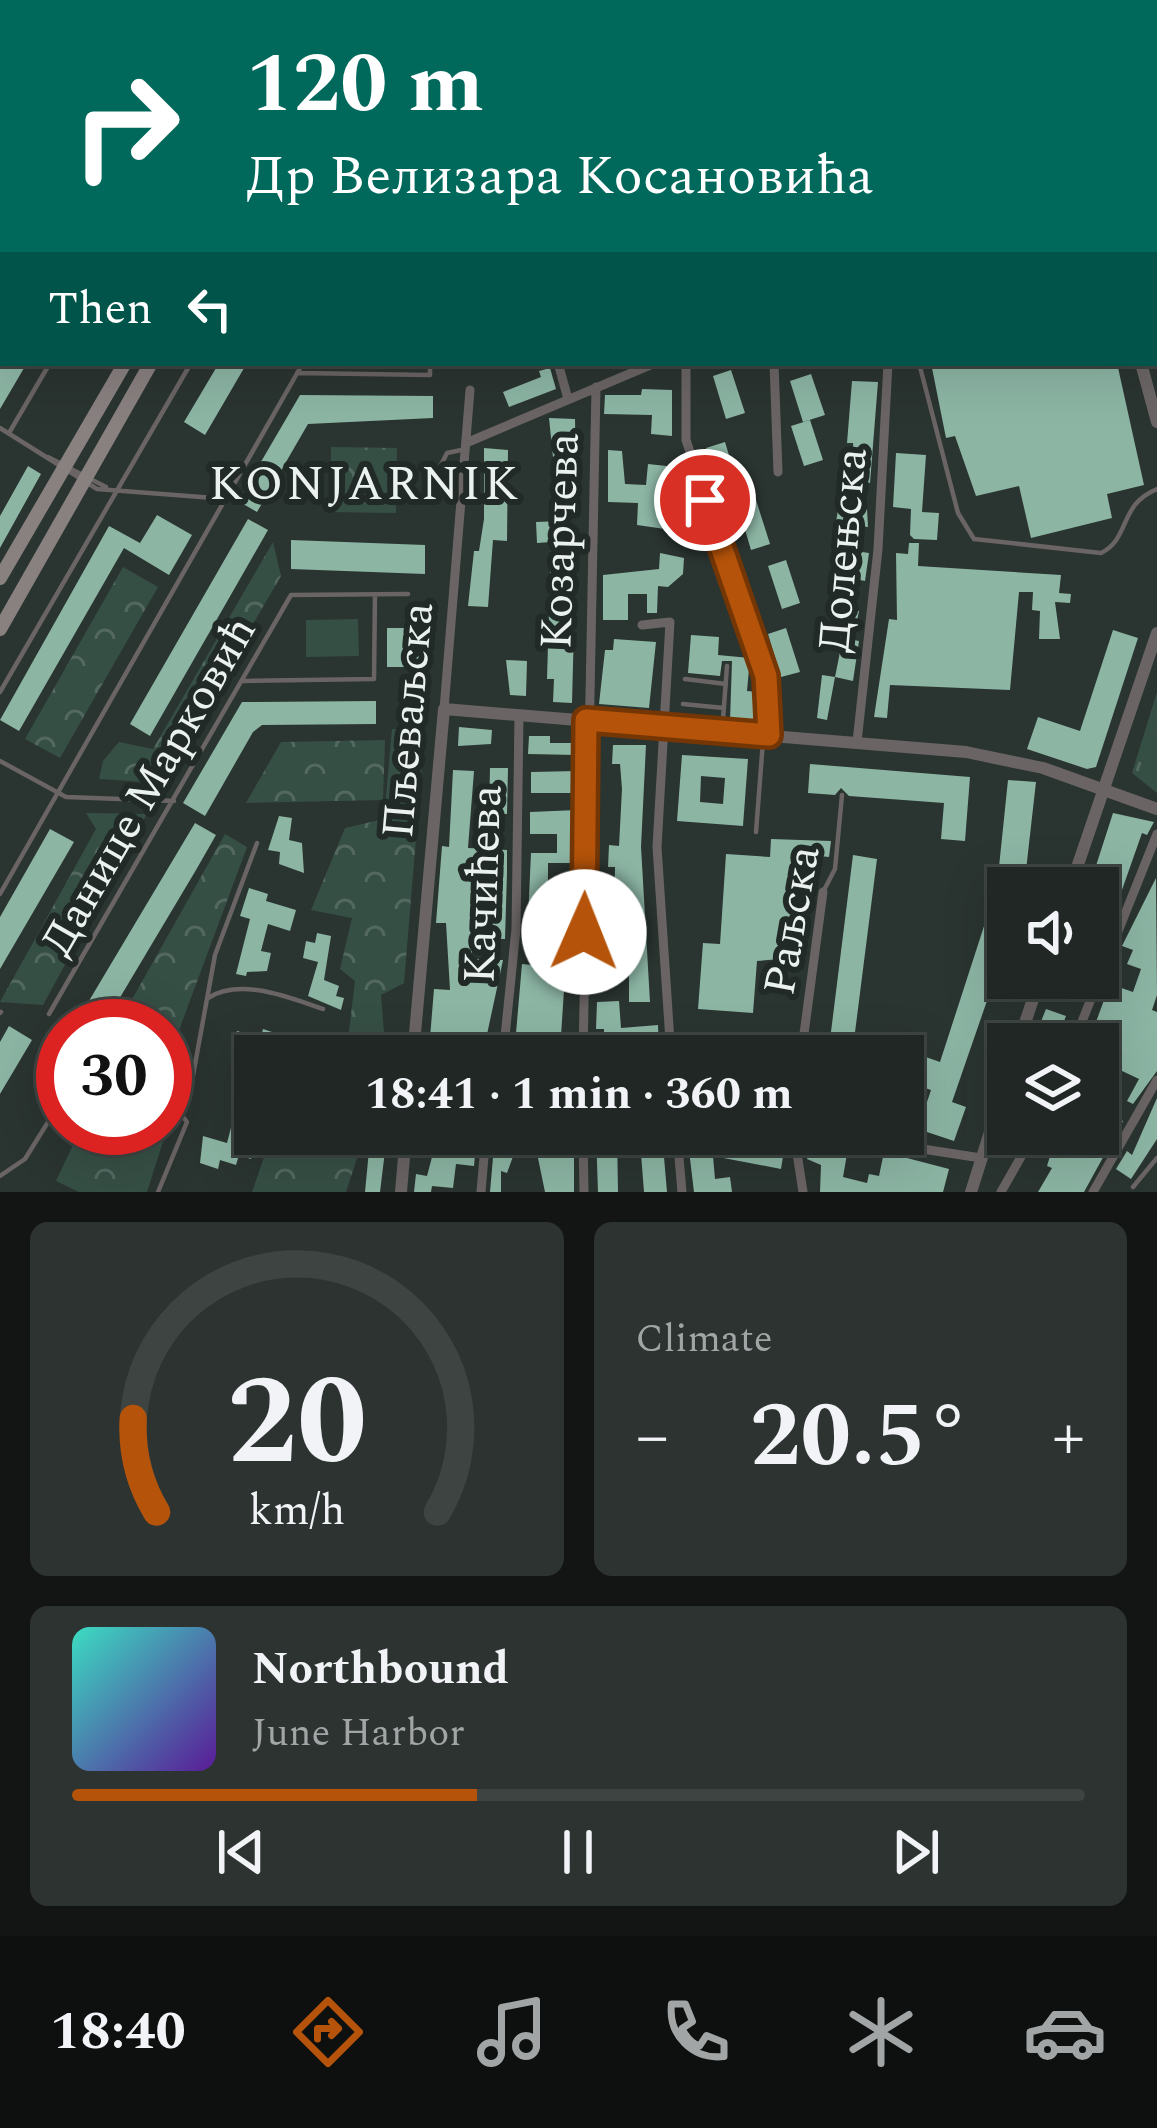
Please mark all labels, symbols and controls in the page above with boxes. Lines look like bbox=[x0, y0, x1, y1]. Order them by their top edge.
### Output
text: 120 m bbox=[246, 21, 484, 149]
icon: right bbox=[48, 48, 204, 204]
text: Др Велизара Косановића bbox=[246, 136, 873, 218]
text: Then bbox=[48, 275, 153, 344]
icon: left bbox=[177, 276, 243, 342]
street label: Козарчева bbox=[522, 432, 599, 651]
street label: Долењска bbox=[800, 445, 887, 656]
district label: KONJARNIK bbox=[209, 448, 521, 521]
pin bbox=[654, 449, 756, 551]
icon: arrive bbox=[672, 467, 738, 533]
street label: Пљеваљска bbox=[364, 599, 453, 841]
street label: Данице Марковић bbox=[24, 603, 275, 969]
street label: Качићева bbox=[446, 784, 521, 985]
street label: Раљска bbox=[745, 840, 840, 1001]
map controls bbox=[987, 867, 1119, 1155]
button: sound bbox=[987, 867, 1119, 999]
position arrow bbox=[521, 869, 647, 995]
speed limit sign: 30 bbox=[36, 999, 192, 1155]
button: layers bbox=[987, 1023, 1119, 1155]
text: 18:41 · 1 min · 360 m bbox=[365, 1060, 793, 1129]
text: Climate bbox=[636, 1310, 773, 1369]
text: 20 bbox=[227, 1329, 367, 1519]
text: 20.5° bbox=[750, 1369, 971, 1506]
text: − bbox=[636, 1387, 669, 1488]
text: + bbox=[1052, 1387, 1085, 1488]
text: km/h bbox=[248, 1479, 345, 1544]
text: Northbound bbox=[252, 1635, 509, 1704]
text: June Harbor bbox=[252, 1704, 465, 1763]
icon: previous bbox=[208, 1819, 274, 1885]
icon: pause bbox=[545, 1819, 611, 1885]
icon: next bbox=[883, 1819, 949, 1885]
icon: directions bbox=[286, 1990, 370, 2074]
icon: music bbox=[470, 1990, 554, 2074]
icon: phone bbox=[654, 1990, 738, 2074]
icon: climate bbox=[839, 1990, 923, 2074]
icon: car bbox=[1023, 1990, 1107, 2074]
text: 18:40 bbox=[50, 1991, 186, 2073]

